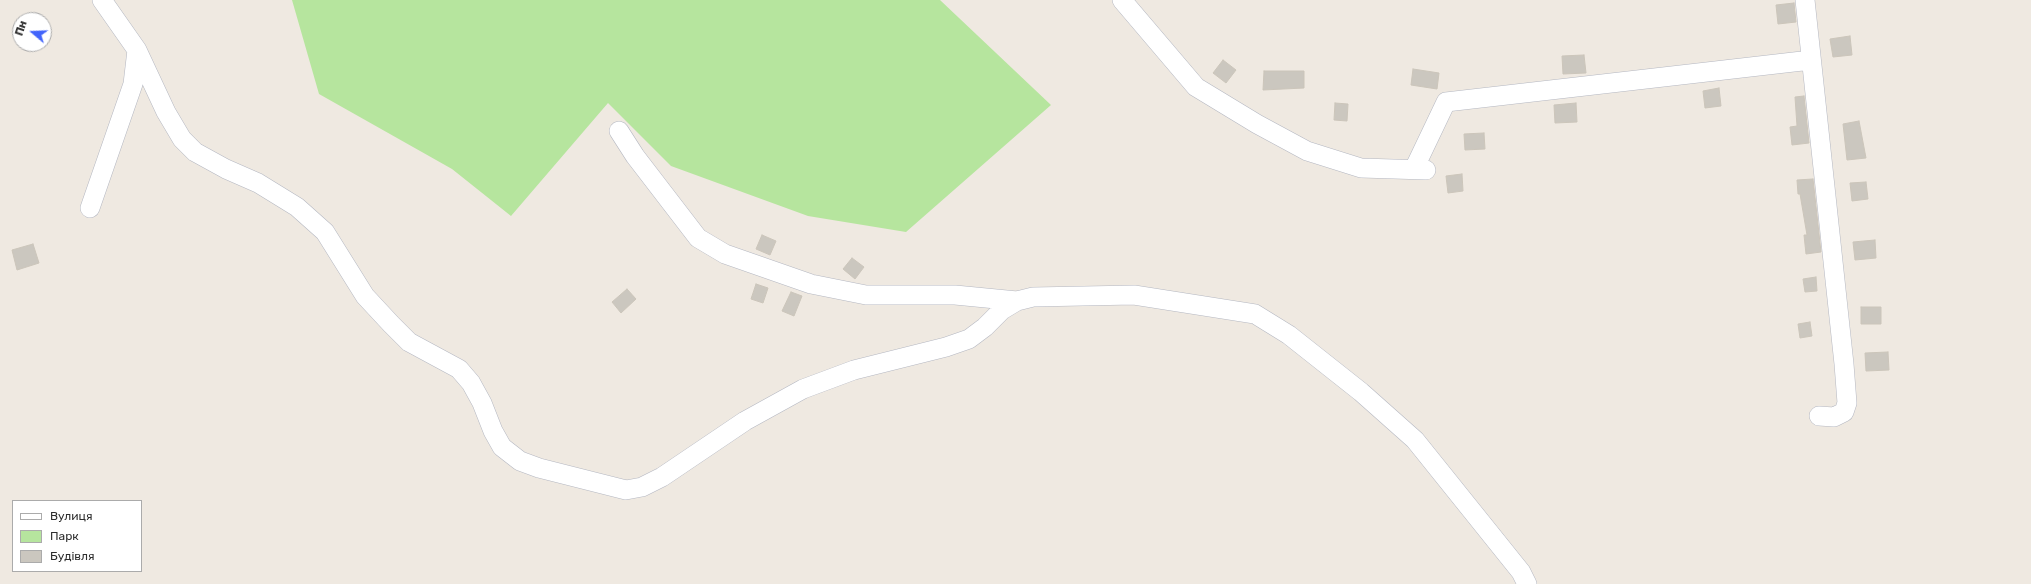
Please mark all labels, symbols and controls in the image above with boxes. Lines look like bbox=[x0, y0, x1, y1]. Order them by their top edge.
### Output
north arrow bbox=[12, 12, 52, 52]
text: Пн bbox=[13, 19, 30, 38]
legend bbox=[12, 500, 142, 572]
text: Вулиця bbox=[50, 509, 92, 523]
text: Парк bbox=[50, 529, 79, 543]
text: Будівля bbox=[50, 549, 95, 563]

